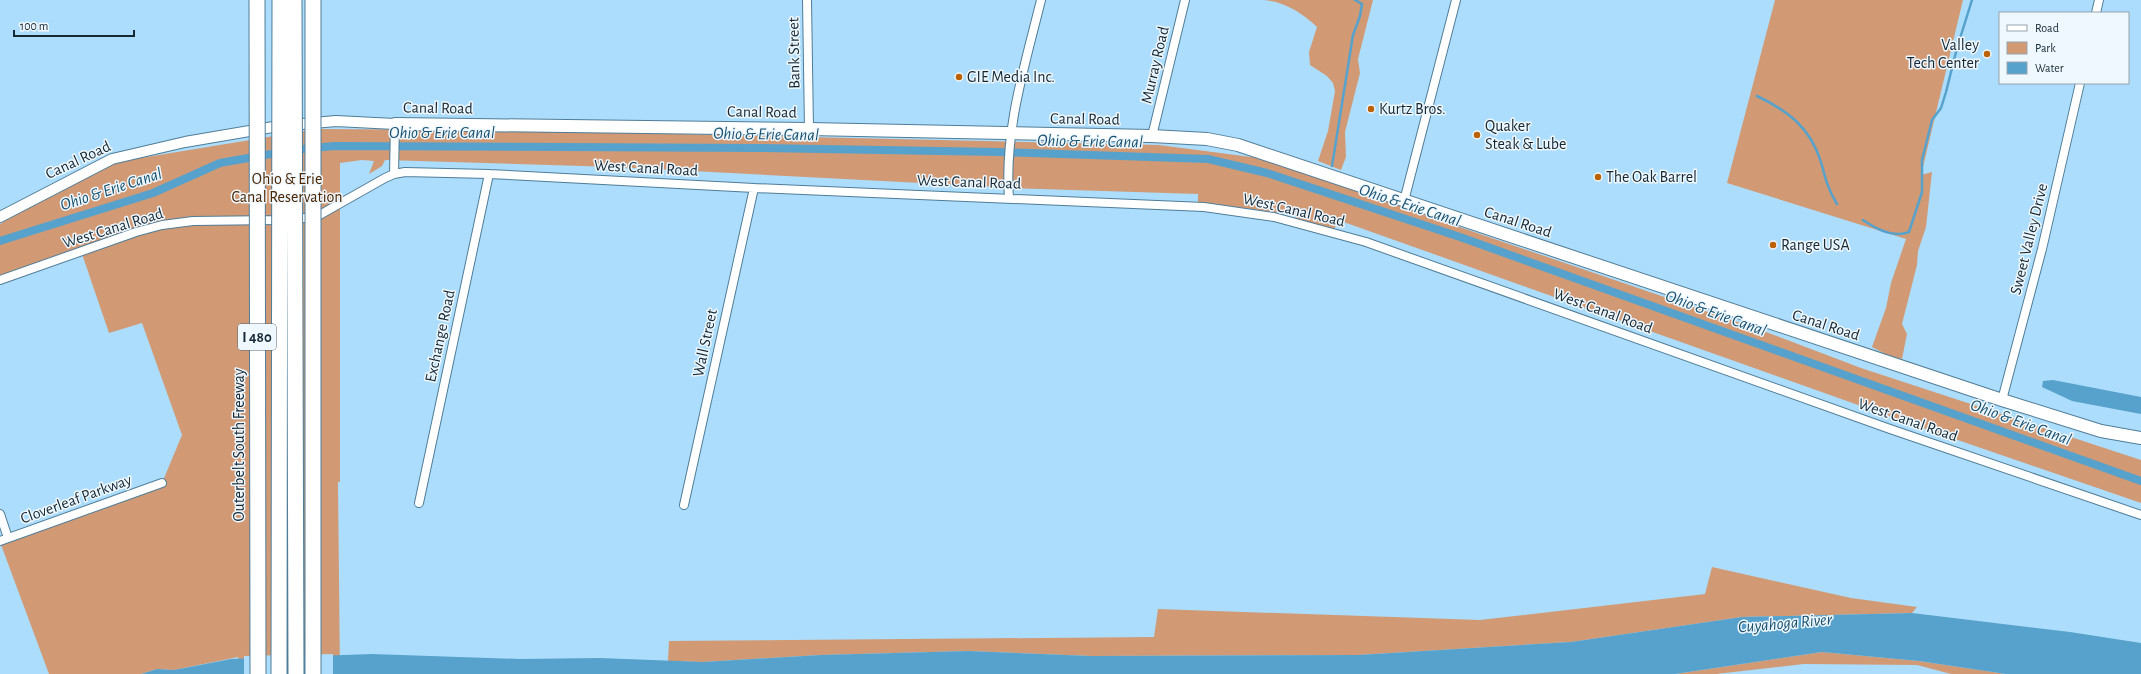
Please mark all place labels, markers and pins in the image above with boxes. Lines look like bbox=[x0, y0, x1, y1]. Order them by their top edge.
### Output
place label: Valley Tech Center bbox=[1907, 37, 1980, 71]
marker: Valley Tech Center bbox=[1982, 49, 1992, 59]
place label: GIE Media Inc. bbox=[967, 69, 1055, 85]
marker: GIE Media Inc. bbox=[954, 72, 964, 82]
place label: Kurtz Bros. bbox=[1379, 101, 1446, 117]
marker: Kurtz Bros. bbox=[1366, 104, 1376, 114]
place label: Quaker Steak & Lube bbox=[1485, 118, 1566, 152]
marker: Quaker Steak & Lube bbox=[1472, 130, 1482, 140]
place label: The Oak Barrel bbox=[1606, 169, 1697, 185]
marker: The Oak Barrel bbox=[1593, 172, 1603, 182]
place label: Range USA bbox=[1781, 237, 1850, 253]
marker: Range USA bbox=[1768, 240, 1778, 250]

